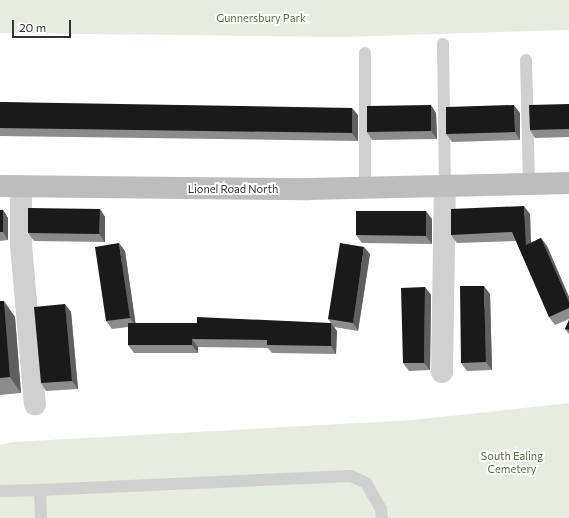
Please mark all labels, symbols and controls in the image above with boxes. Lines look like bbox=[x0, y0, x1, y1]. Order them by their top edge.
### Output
park label: Gunnersbury Park bbox=[216, 11, 306, 25]
scale bar bbox=[14, 12, 73, 38]
text: 20 m bbox=[19, 20, 46, 34]
street label: Lionel Road North bbox=[188, 182, 278, 196]
park label: South Ealing Cemetery bbox=[481, 450, 543, 476]

